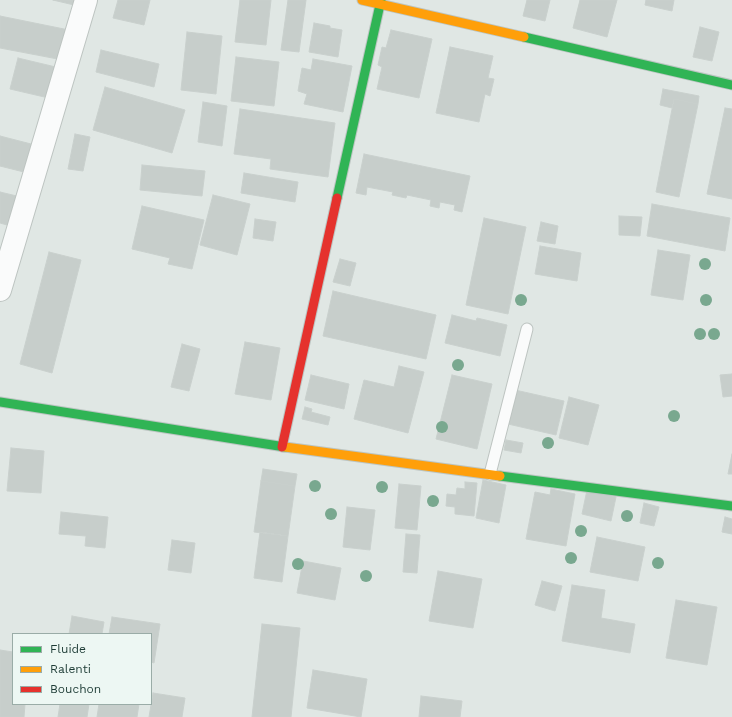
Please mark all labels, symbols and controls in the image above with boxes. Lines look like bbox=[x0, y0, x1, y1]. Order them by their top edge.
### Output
legend bbox=[12, 633, 152, 705]
text: Fluide bbox=[50, 642, 86, 656]
text: Ralenti bbox=[50, 662, 91, 676]
text: Bouchon bbox=[50, 682, 101, 696]

